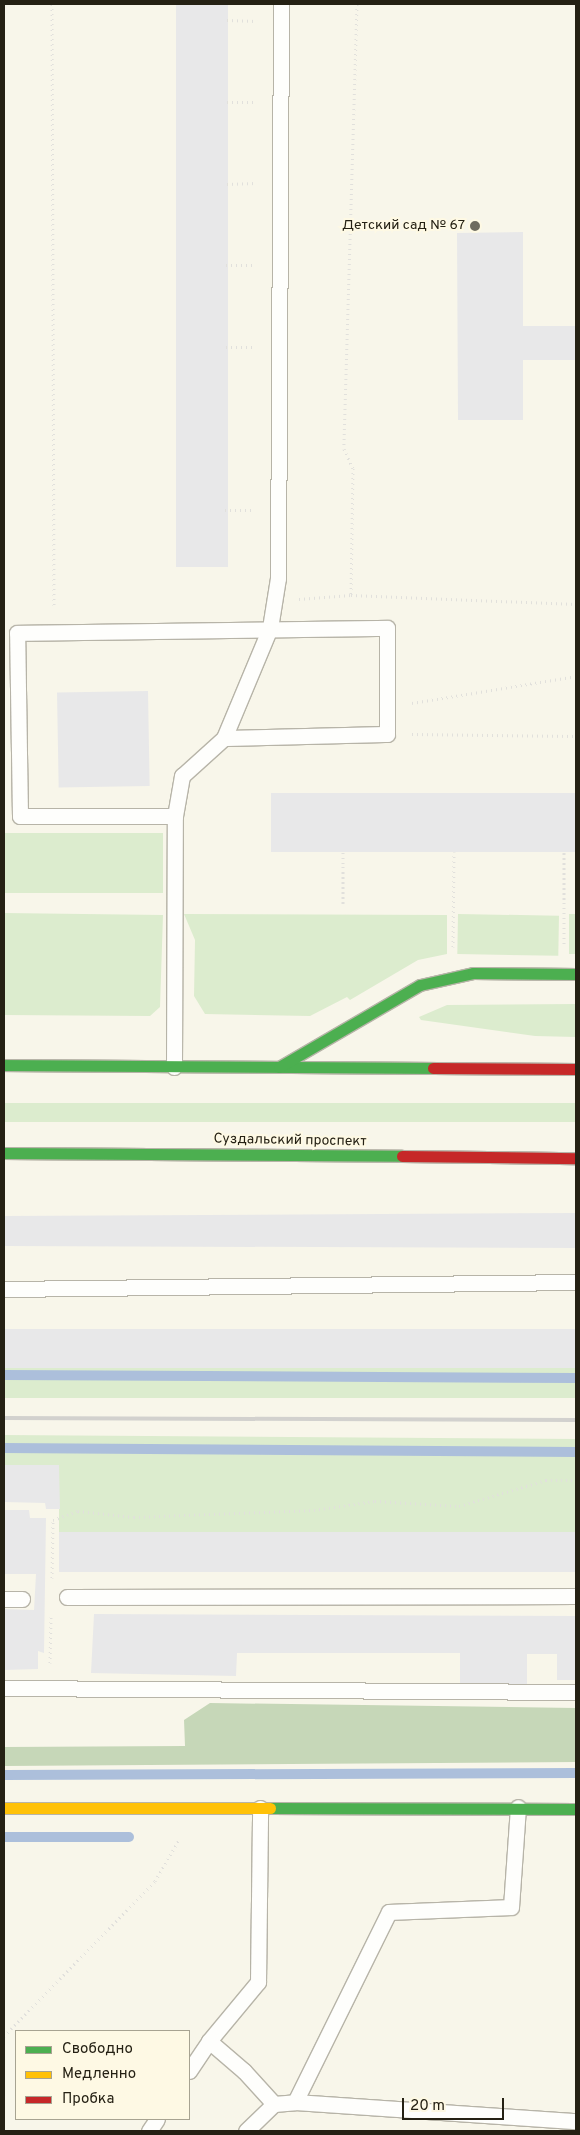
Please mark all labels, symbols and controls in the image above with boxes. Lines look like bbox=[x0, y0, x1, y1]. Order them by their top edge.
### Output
place label: Детский сад № 67 bbox=[342, 218, 465, 234]
marker: Детский сад № 67 bbox=[469, 220, 481, 232]
street label: Суздальский проспект bbox=[213, 1131, 367, 1151]
legend bbox=[15, 2030, 190, 2120]
text: Свободно bbox=[62, 2040, 133, 2059]
text: Медленно bbox=[62, 2065, 136, 2084]
scale bar bbox=[405, 2088, 508, 2120]
text: Пробка bbox=[62, 2090, 114, 2109]
text: 20 m bbox=[410, 2097, 445, 2116]

